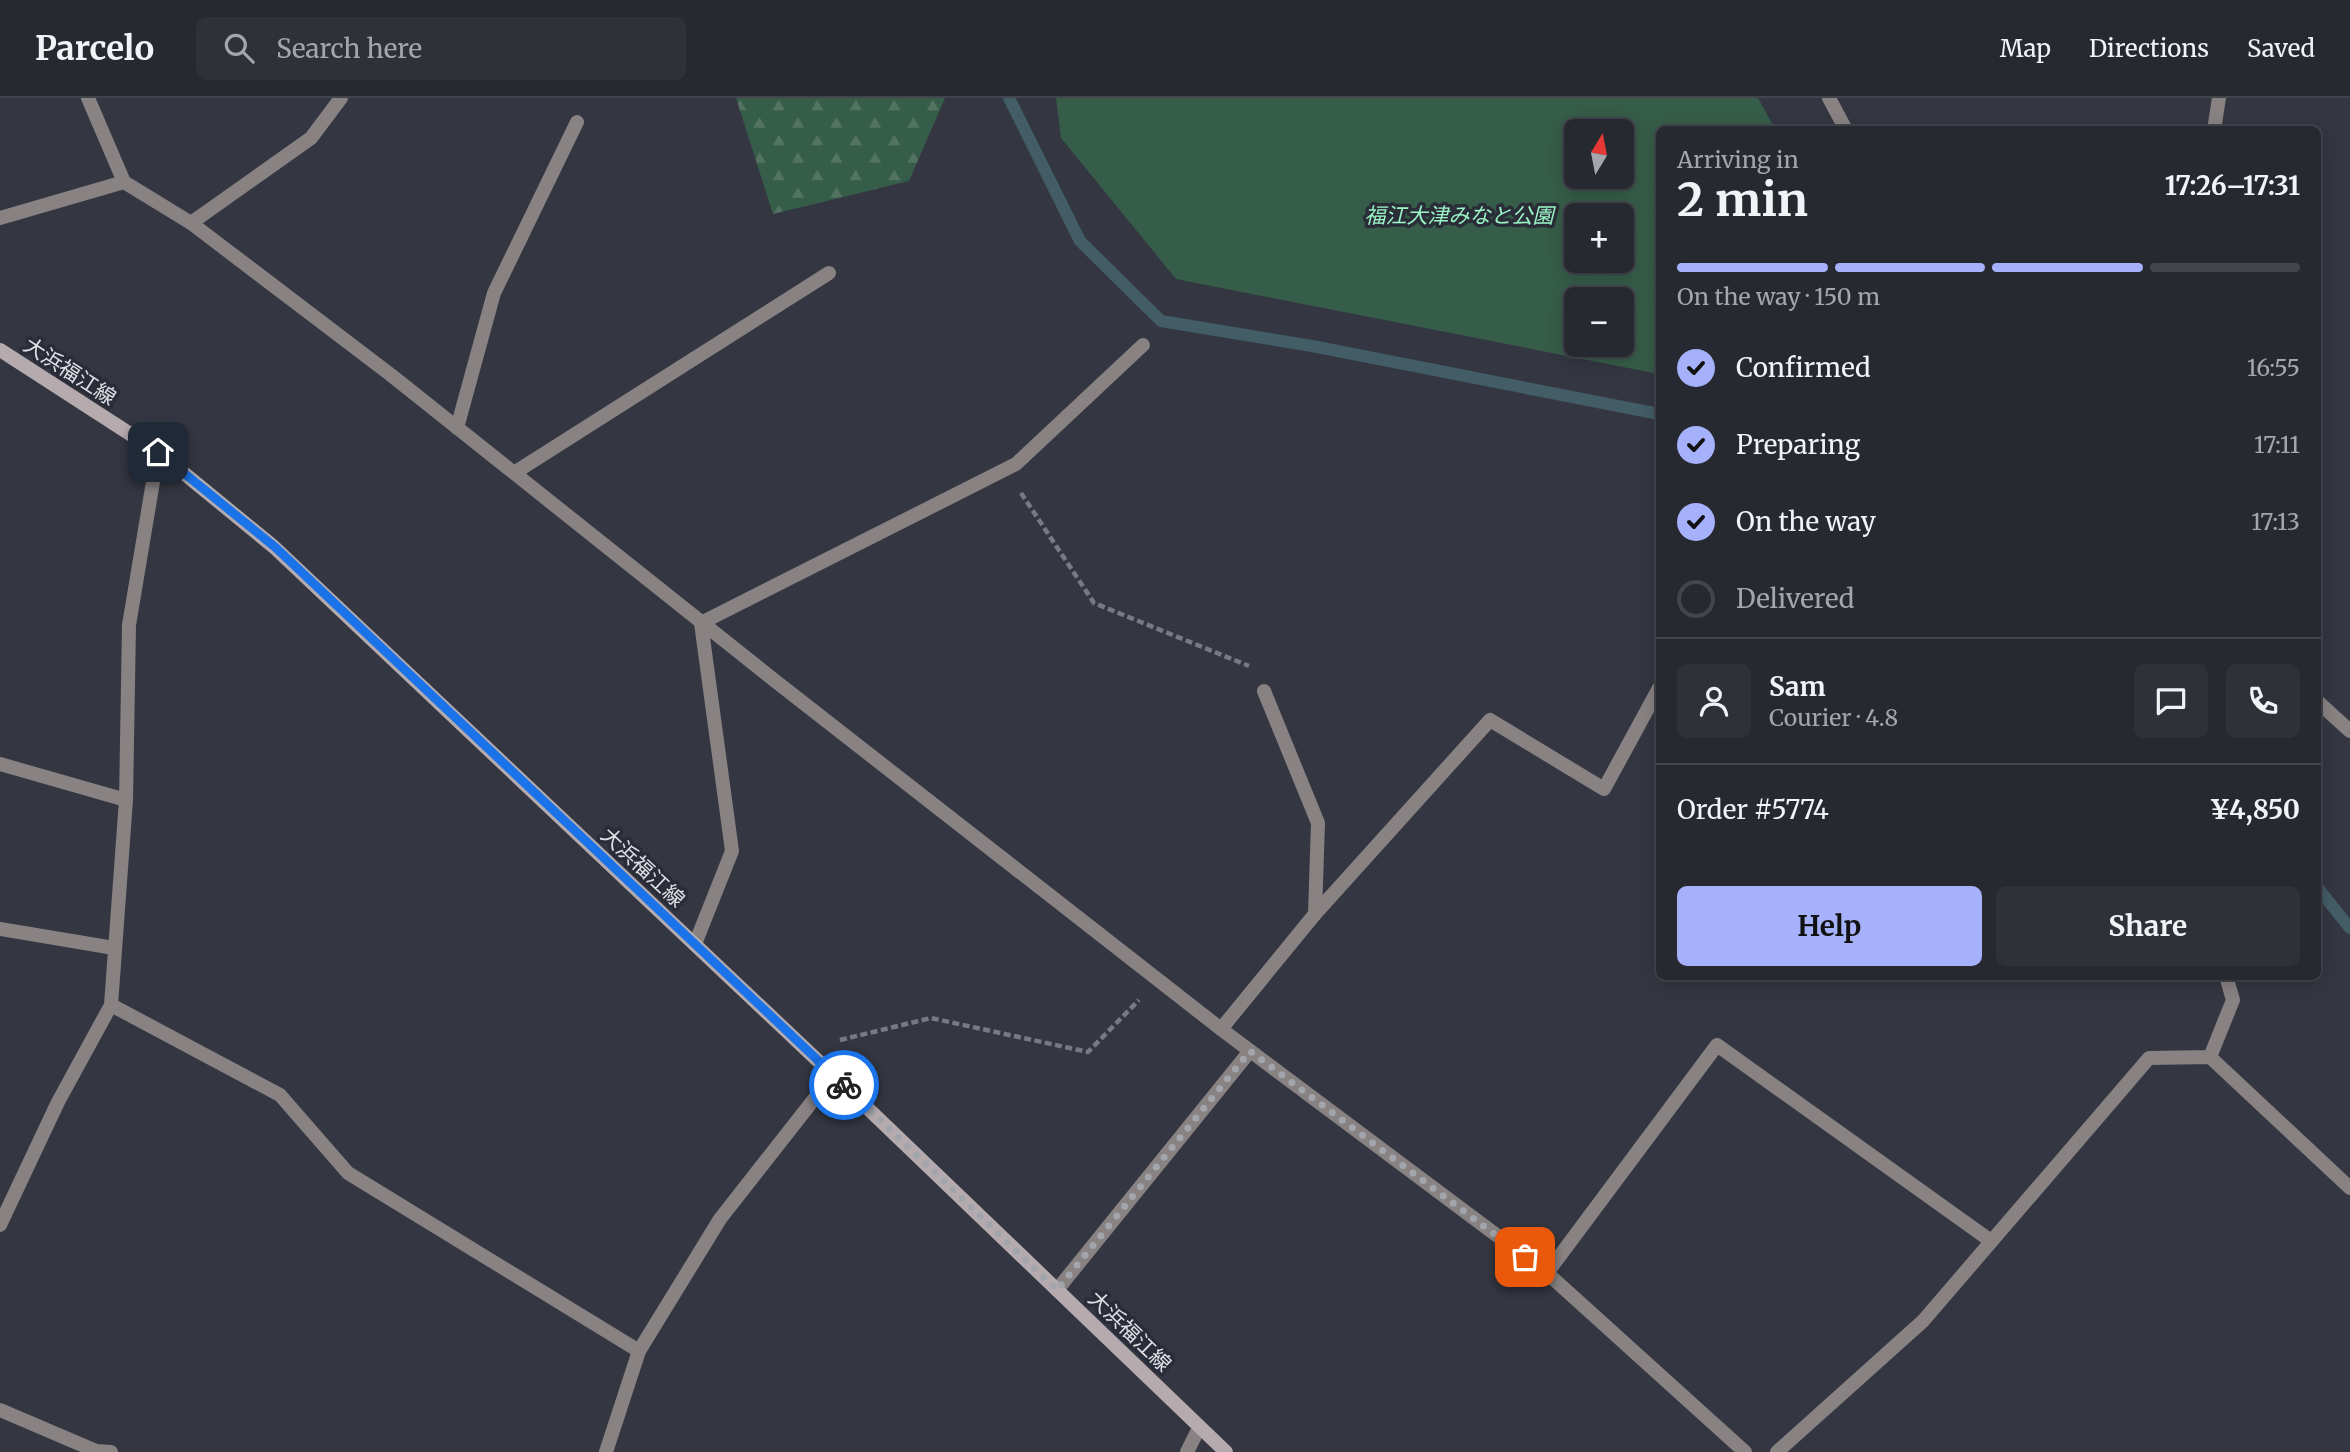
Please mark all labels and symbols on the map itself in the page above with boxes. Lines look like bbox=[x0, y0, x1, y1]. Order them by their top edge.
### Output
north arrow bbox=[1564, 119, 1634, 189]
park label: 福江大津みなと公園 bbox=[1365, 202, 1556, 229]
street label: 大浜福江線 bbox=[19, 331, 121, 411]
pin bbox=[128, 422, 188, 482]
street label: 大浜福江線 bbox=[595, 821, 691, 913]
courier bbox=[809, 1050, 879, 1120]
pin bbox=[1495, 1227, 1555, 1287]
street label: 大浜福江線 bbox=[1083, 1285, 1177, 1377]

